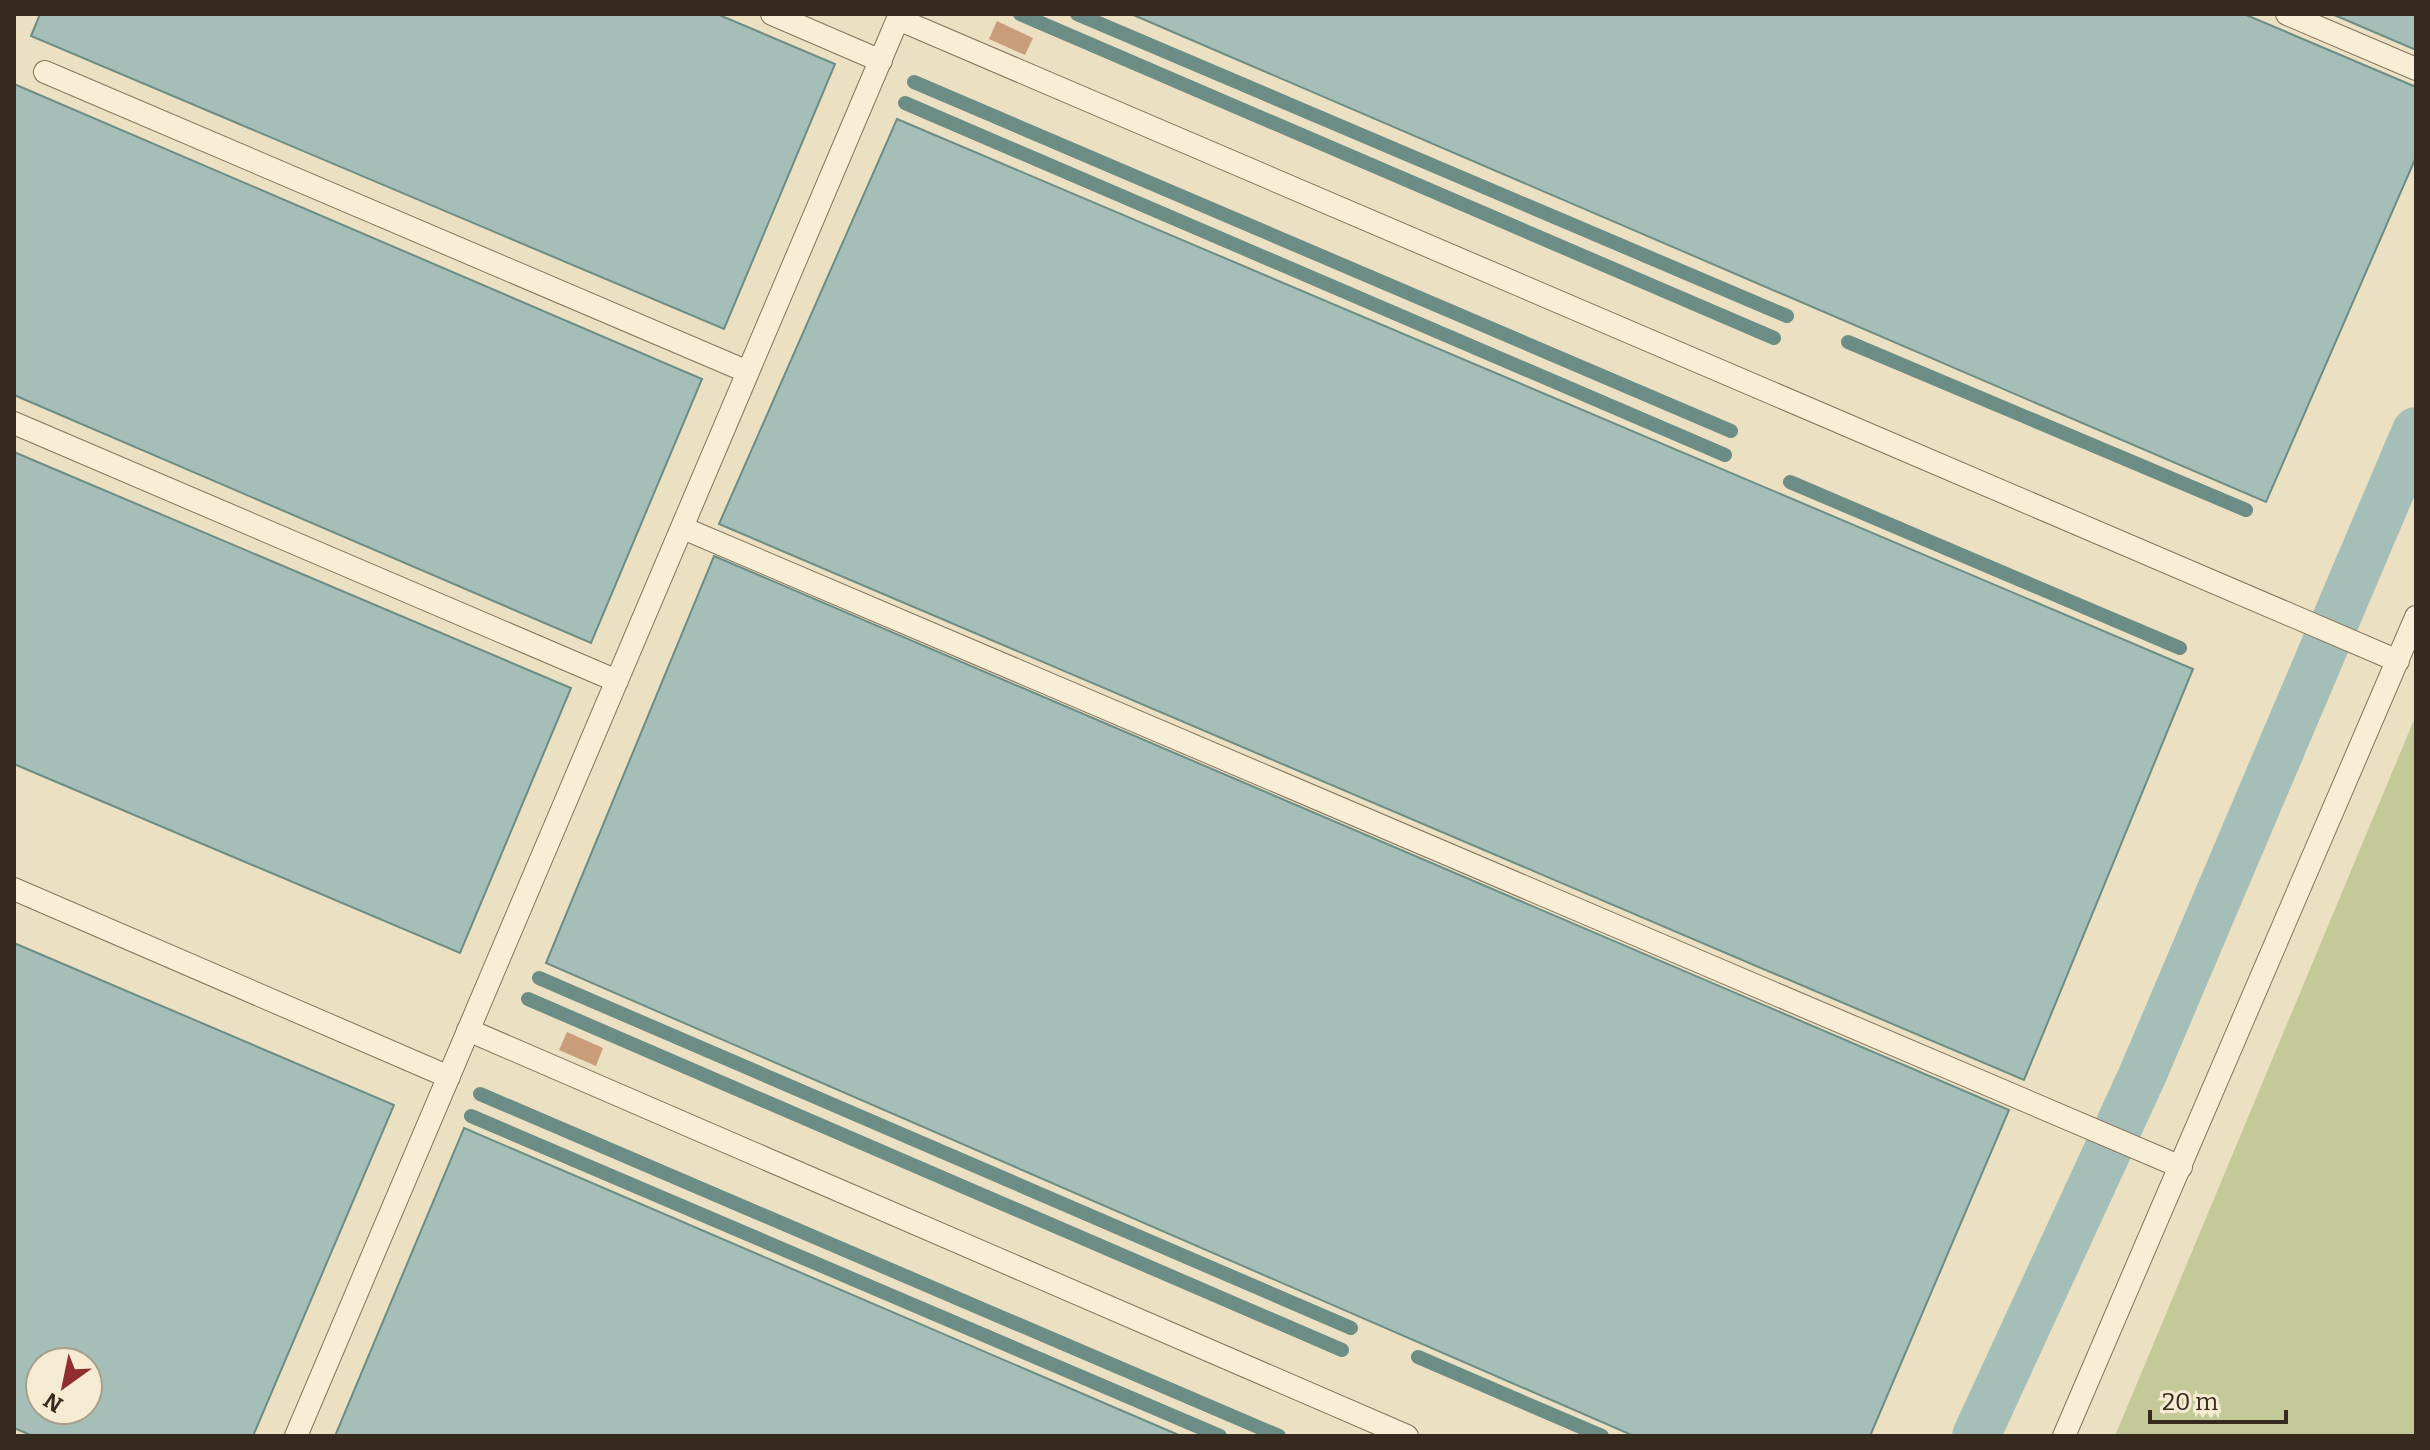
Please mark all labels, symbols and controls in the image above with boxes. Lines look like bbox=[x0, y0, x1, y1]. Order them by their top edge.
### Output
north arrow bbox=[24, 1346, 104, 1426]
scale bar bbox=[2150, 1374, 2286, 1424]
text: N bbox=[39, 1386, 68, 1418]
text: 20 m bbox=[2162, 1388, 2218, 1416]

